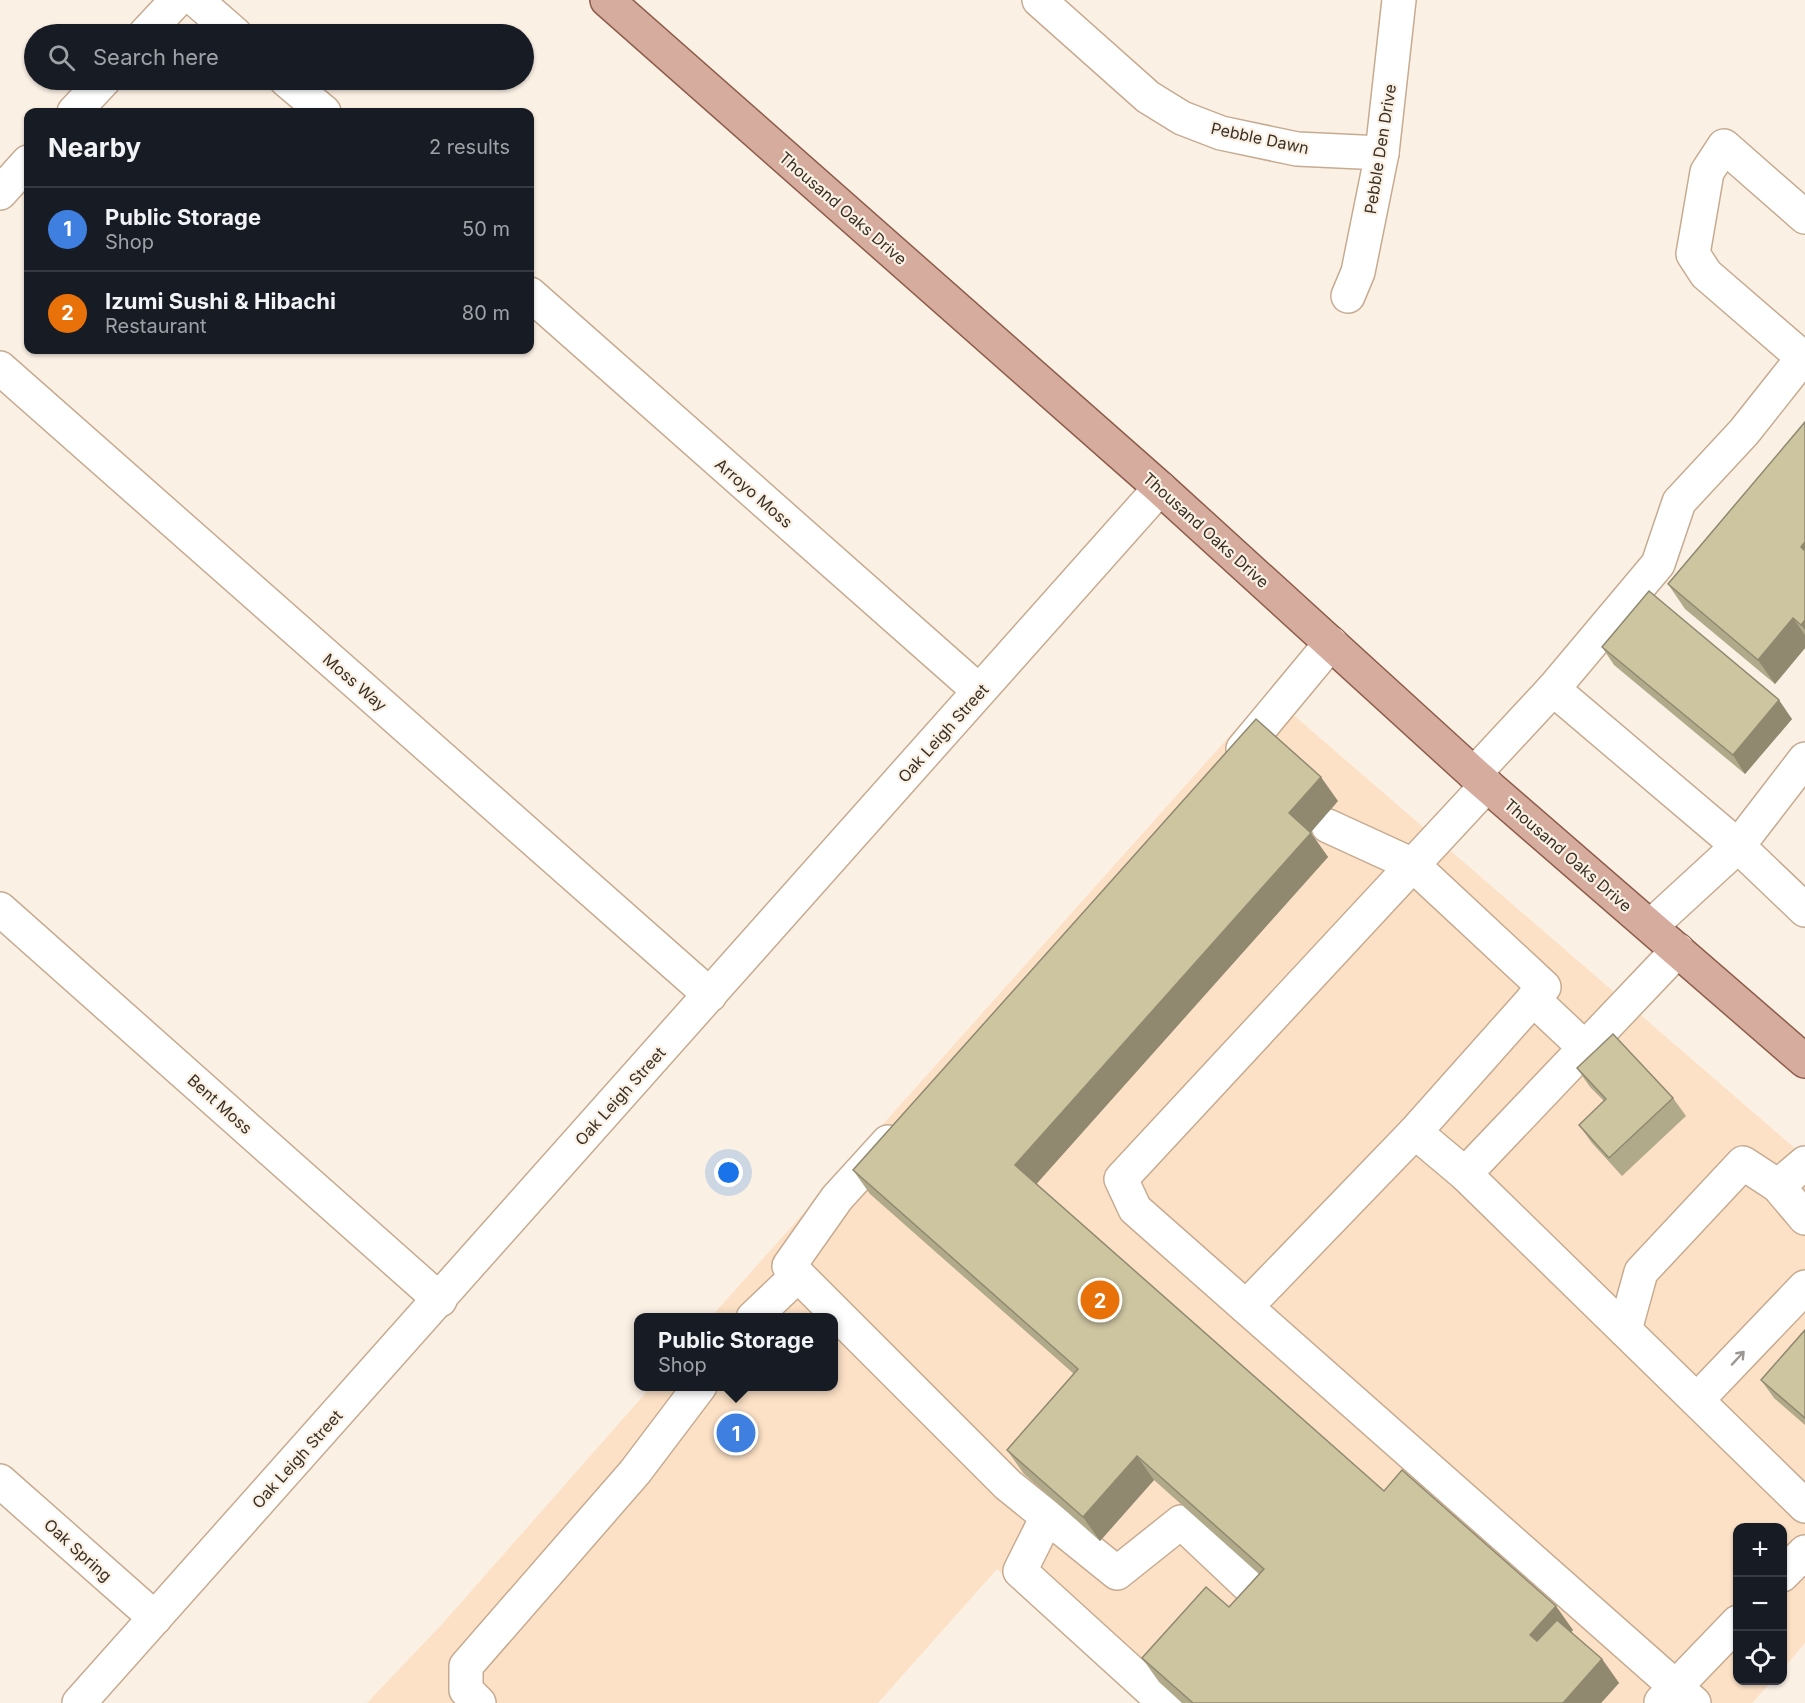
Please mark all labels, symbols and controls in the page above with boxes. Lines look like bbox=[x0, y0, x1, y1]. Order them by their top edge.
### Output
search box bbox=[24, 24, 534, 90]
icon: search bbox=[45, 41, 78, 74]
text: Search here bbox=[93, 44, 219, 70]
street label: Pebble Den Drive bbox=[1360, 83, 1400, 215]
street label: Pebble Dawn bbox=[1209, 118, 1311, 158]
text: Nearby bbox=[48, 132, 141, 163]
text: 2 results bbox=[429, 135, 510, 159]
street label: Thousand Oaks Drive bbox=[775, 147, 911, 269]
text: Public Storage bbox=[105, 204, 261, 230]
text: 1 bbox=[63, 217, 72, 241]
text: 50 m bbox=[462, 217, 510, 241]
text: Shop bbox=[105, 230, 154, 254]
text: Izumi Sushi & Hibachi bbox=[105, 288, 336, 314]
text: 2 bbox=[61, 301, 74, 325]
text: 80 m bbox=[462, 301, 510, 325]
text: Restaurant bbox=[105, 314, 207, 338]
street label: Arroyo Moss bbox=[711, 454, 797, 532]
street label: Thousand Oaks Drive bbox=[1139, 468, 1273, 592]
street label: Moss Way bbox=[319, 649, 391, 715]
street label: Oak Leigh Street bbox=[894, 680, 992, 786]
street label: Thousand Oaks Drive bbox=[1500, 794, 1636, 916]
street label: Oak Leigh Street bbox=[571, 1043, 669, 1149]
street label: Bent Moss bbox=[184, 1070, 256, 1138]
your location bbox=[714, 1158, 743, 1187]
pin: 2 bbox=[1080, 1278, 1120, 1322]
popup bbox=[634, 1313, 838, 1391]
text: Public Storage bbox=[658, 1327, 814, 1353]
one-way arrow bbox=[1730, 1350, 1745, 1365]
text: Shop bbox=[658, 1353, 707, 1377]
street label: Oak Leigh Street bbox=[248, 1406, 346, 1512]
pin: 1 bbox=[716, 1410, 756, 1456]
street label: Oak Spring bbox=[40, 1514, 116, 1586]
map controls bbox=[1733, 1523, 1787, 1685]
button: + bbox=[1733, 1523, 1787, 1577]
button: − bbox=[1733, 1577, 1787, 1631]
button: locate bbox=[1733, 1631, 1787, 1685]

